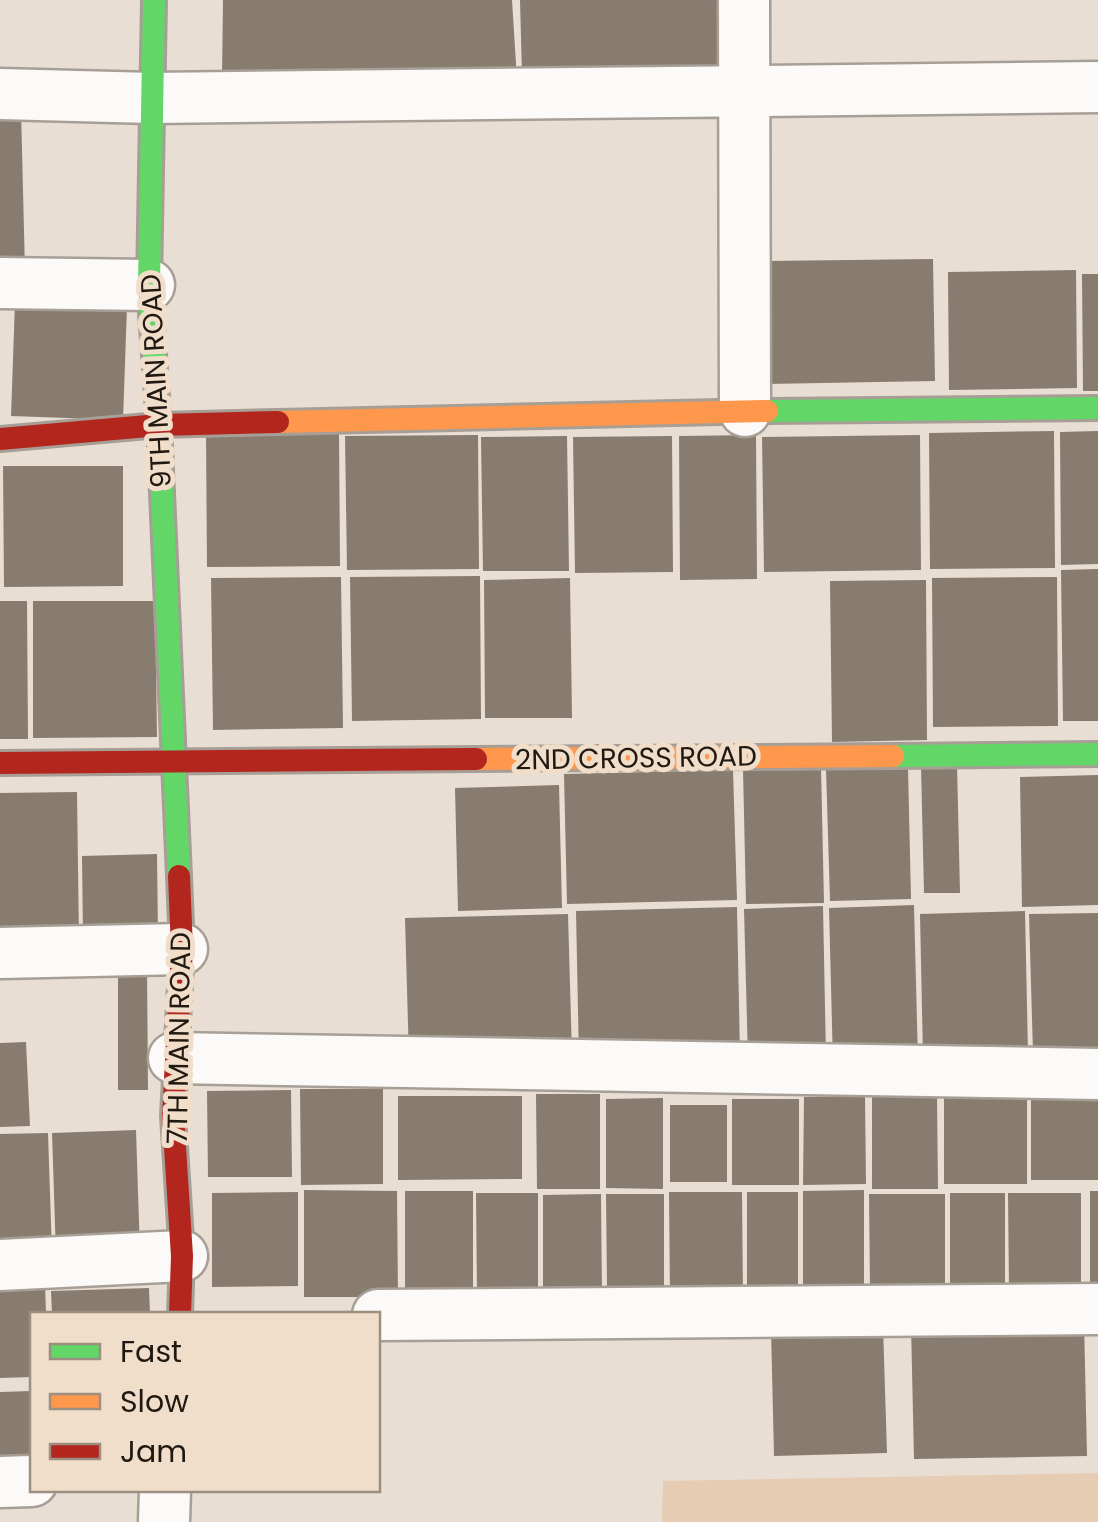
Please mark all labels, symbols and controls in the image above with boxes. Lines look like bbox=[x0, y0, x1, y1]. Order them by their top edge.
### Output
street label: 9TH MAIN ROAD bbox=[131, 273, 181, 489]
street label: 2ND CROSS ROAD bbox=[515, 736, 757, 780]
street label: 7TH MAIN ROAD bbox=[158, 932, 200, 1144]
legend bbox=[30, 1312, 380, 1492]
text: Fast bbox=[120, 1330, 182, 1373]
text: Slow bbox=[120, 1380, 189, 1423]
text: Jam bbox=[120, 1430, 187, 1473]

